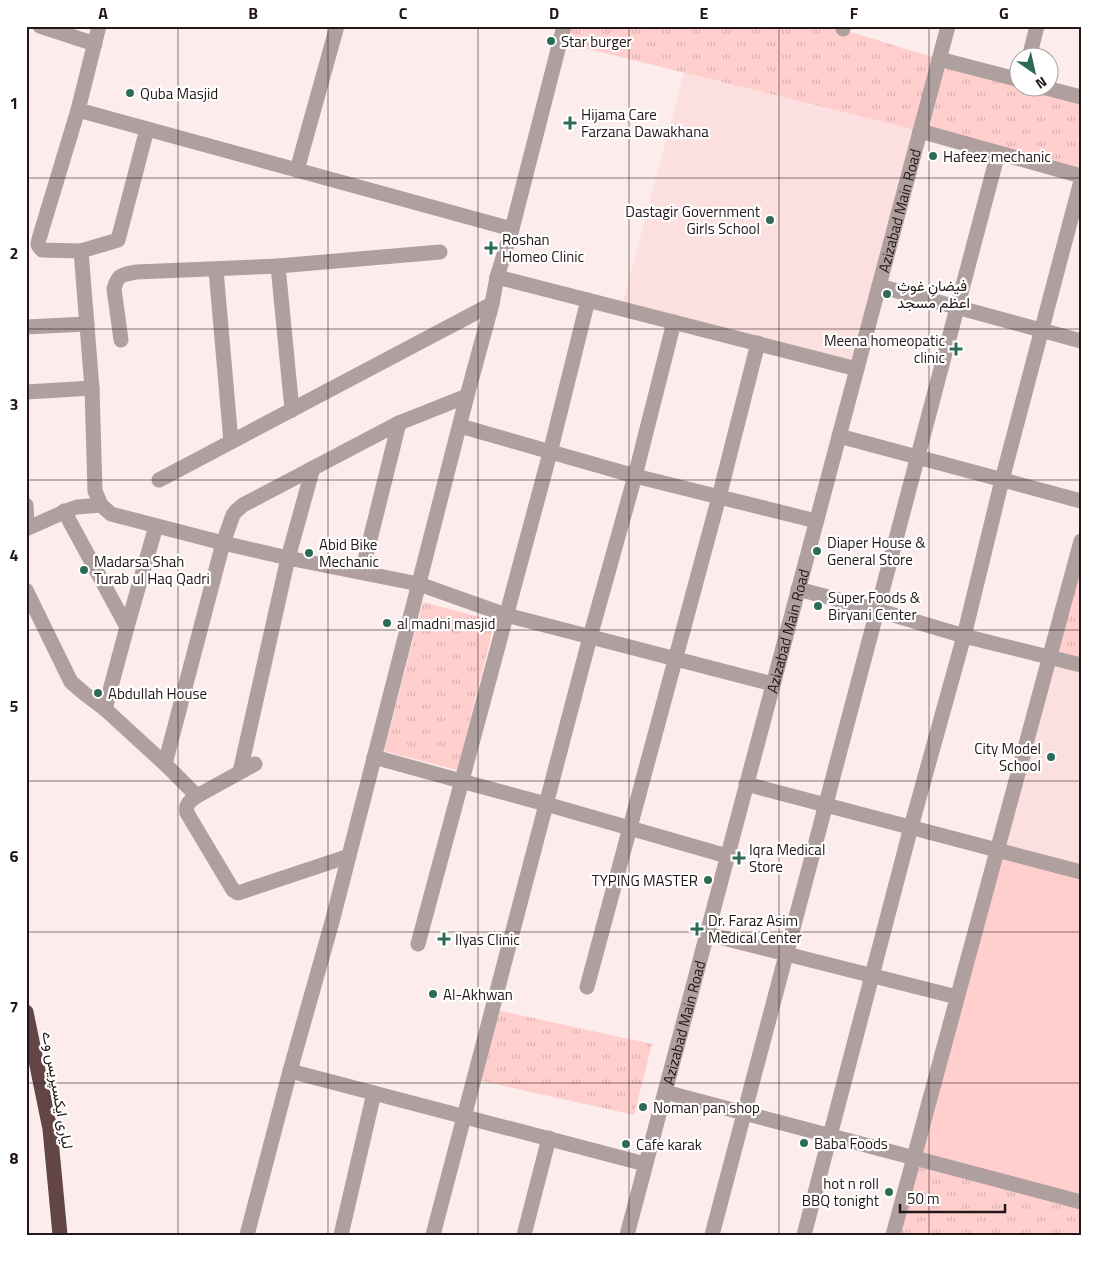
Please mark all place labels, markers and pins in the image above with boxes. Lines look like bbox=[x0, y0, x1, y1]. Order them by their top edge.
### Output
place label: Star burger bbox=[561, 30, 632, 53]
marker: Star burger bbox=[545, 35, 557, 47]
place label: Quba Masjid bbox=[140, 82, 218, 105]
marker: Quba Masjid bbox=[124, 87, 136, 99]
place label: Hijama Care Farzana Dawakhana bbox=[581, 103, 709, 143]
marker: Hijama Care Farzana Dawakhana bbox=[563, 116, 577, 130]
place label: Hafeez mechanic bbox=[943, 145, 1051, 168]
marker: Hafeez mechanic bbox=[927, 150, 939, 162]
place label: Dastagir Government Girls School bbox=[625, 200, 761, 240]
marker: Dastagir Government Girls School bbox=[764, 214, 776, 226]
place label: Roshan Homeo Clinic bbox=[502, 228, 584, 268]
marker: Roshan Homeo Clinic bbox=[484, 241, 498, 255]
place label: فیضانِ غوثِ اعظم مسجد bbox=[897, 274, 970, 314]
marker: فیضانِ غوثِ اعظم مسجد bbox=[881, 288, 893, 300]
place label: Meena homeopatic clinic bbox=[824, 329, 945, 369]
marker: Meena homeopatic clinic bbox=[949, 342, 963, 356]
place label: Diaper House & General Store bbox=[827, 531, 926, 571]
place label: Abid Bike Mechanic bbox=[319, 533, 379, 573]
marker: Diaper House & General Store bbox=[811, 545, 823, 557]
marker: Abid Bike Mechanic bbox=[303, 547, 315, 559]
place label: Madarsa Shah Turab ul Haq Qadri bbox=[94, 550, 210, 590]
marker: Madarsa Shah Turab ul Haq Qadri bbox=[78, 564, 90, 576]
place label: Super Foods & Biryani Center bbox=[828, 586, 921, 626]
marker: Super Foods & Biryani Center bbox=[812, 600, 824, 612]
place label: al madni masjid bbox=[397, 612, 495, 635]
marker: al madni masjid bbox=[381, 617, 393, 629]
place label: Abdullah House bbox=[108, 682, 207, 705]
marker: Abdullah House bbox=[92, 687, 104, 699]
place label: City Model School bbox=[974, 737, 1041, 777]
marker: City Model School bbox=[1045, 751, 1057, 763]
place label: Iqra Medical Store bbox=[749, 838, 825, 878]
marker: Iqra Medical Store bbox=[733, 852, 745, 864]
place label: TYPING MASTER bbox=[592, 869, 698, 892]
marker: TYPING MASTER bbox=[702, 874, 714, 886]
place label: Dr. Faraz Asim Medical Center bbox=[708, 909, 802, 949]
marker: Dr. Faraz Asim Medical Center bbox=[690, 922, 704, 936]
place label: Ilyas Clinic bbox=[455, 928, 520, 951]
marker: Ilyas Clinic bbox=[437, 932, 451, 946]
place label: Al-Akhwan bbox=[443, 983, 513, 1006]
marker: Al-Akhwan bbox=[427, 988, 439, 1000]
place label: Noman pan shop bbox=[653, 1096, 760, 1119]
marker: Noman pan shop bbox=[637, 1101, 649, 1113]
place label: Baba Foods bbox=[814, 1132, 888, 1155]
place label: Cafe karak bbox=[636, 1133, 702, 1156]
marker: Baba Foods bbox=[798, 1137, 810, 1149]
marker: Cafe karak bbox=[620, 1138, 632, 1150]
place label: hot n roll BBQ tonight bbox=[802, 1172, 880, 1212]
marker: hot n roll BBQ tonight bbox=[883, 1186, 895, 1198]

